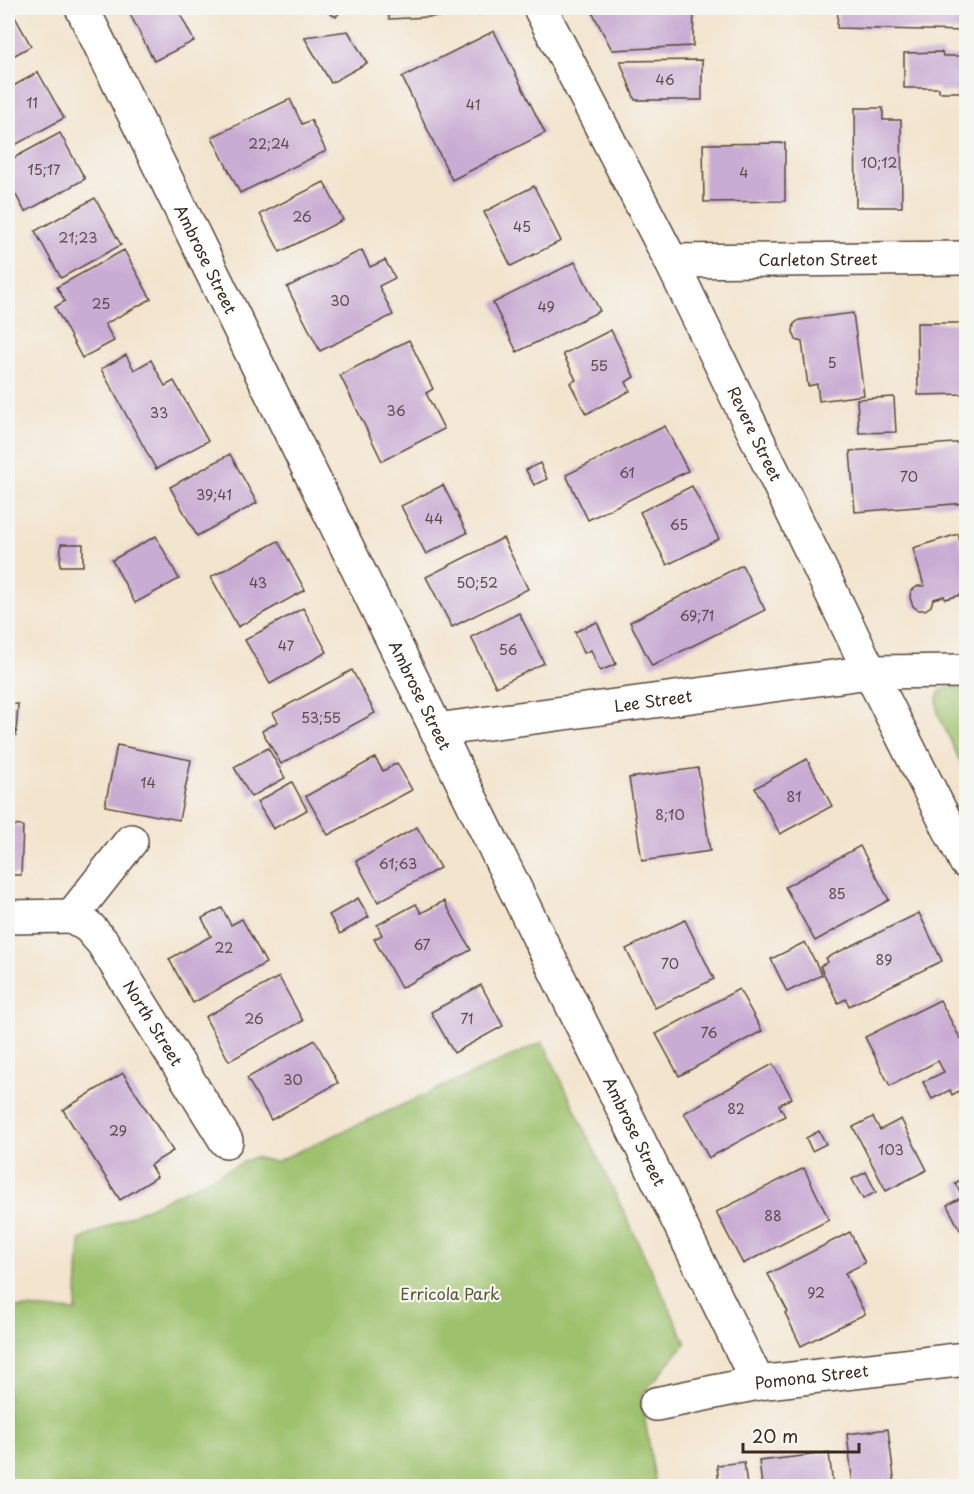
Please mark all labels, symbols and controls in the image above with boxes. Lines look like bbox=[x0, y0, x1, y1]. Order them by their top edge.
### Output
house number: 46 bbox=[655, 69, 675, 90]
house number: 11 bbox=[26, 92, 38, 113]
house number: 41 bbox=[466, 94, 480, 115]
house number: 22;24 bbox=[248, 133, 290, 154]
house number: 10;12 bbox=[861, 152, 897, 173]
house number: 15;17 bbox=[27, 159, 61, 180]
house number: 4 bbox=[739, 162, 749, 183]
street label: Ambrose Street bbox=[169, 200, 244, 318]
house number: 26 bbox=[292, 206, 312, 227]
house number: 45 bbox=[513, 216, 531, 237]
house number: 21;23 bbox=[58, 227, 98, 248]
street label: Carleton Street bbox=[758, 246, 878, 271]
house number: 30 bbox=[330, 290, 350, 311]
house number: 25 bbox=[92, 293, 110, 314]
house number: 49 bbox=[537, 296, 555, 317]
house number: 5 bbox=[827, 352, 837, 373]
house number: 55 bbox=[590, 355, 608, 376]
street label: Revere Street bbox=[722, 382, 789, 485]
house number: 36 bbox=[386, 400, 406, 421]
house number: 33 bbox=[150, 402, 168, 423]
house number: 61 bbox=[619, 462, 635, 483]
house number: 70 bbox=[900, 466, 918, 487]
house number: 39;41 bbox=[196, 484, 232, 505]
house number: 44 bbox=[425, 508, 443, 529]
house number: 65 bbox=[670, 514, 688, 535]
house number: 43 bbox=[249, 572, 267, 593]
house number: 50;52 bbox=[456, 572, 498, 593]
house number: 69;71 bbox=[680, 605, 714, 626]
house number: 47 bbox=[278, 635, 295, 656]
street label: Ambrose Street bbox=[384, 636, 458, 754]
house number: 56 bbox=[499, 639, 518, 660]
street label: Lee Street bbox=[613, 683, 694, 717]
house number: 53;55 bbox=[301, 707, 341, 728]
house number: 14 bbox=[140, 772, 156, 793]
house number: 81 bbox=[787, 786, 801, 807]
house number: 8;10 bbox=[655, 804, 685, 825]
house number: 61;63 bbox=[379, 853, 417, 874]
house number: 85 bbox=[828, 883, 846, 904]
house number: 67 bbox=[413, 934, 431, 955]
house number: 22 bbox=[215, 937, 233, 958]
house number: 89 bbox=[876, 949, 892, 970]
house number: 70 bbox=[661, 953, 679, 974]
street label: North Street bbox=[118, 975, 190, 1071]
house number: 26 bbox=[244, 1008, 264, 1029]
house number: 71 bbox=[460, 1008, 474, 1029]
house number: 76 bbox=[701, 1022, 718, 1043]
house number: 30 bbox=[283, 1069, 303, 1090]
street label: Ambrose Street bbox=[598, 1072, 673, 1190]
house number: 82 bbox=[727, 1098, 745, 1119]
house number: 29 bbox=[109, 1120, 127, 1141]
house number: 103 bbox=[878, 1139, 904, 1160]
house number: 88 bbox=[764, 1205, 782, 1226]
park label: Erricola Park bbox=[400, 1281, 500, 1305]
house number: 92 bbox=[807, 1282, 825, 1303]
street label: Pomona Street bbox=[753, 1357, 870, 1394]
scale bar bbox=[743, 1416, 858, 1454]
text: 20 m bbox=[752, 1422, 798, 1449]

